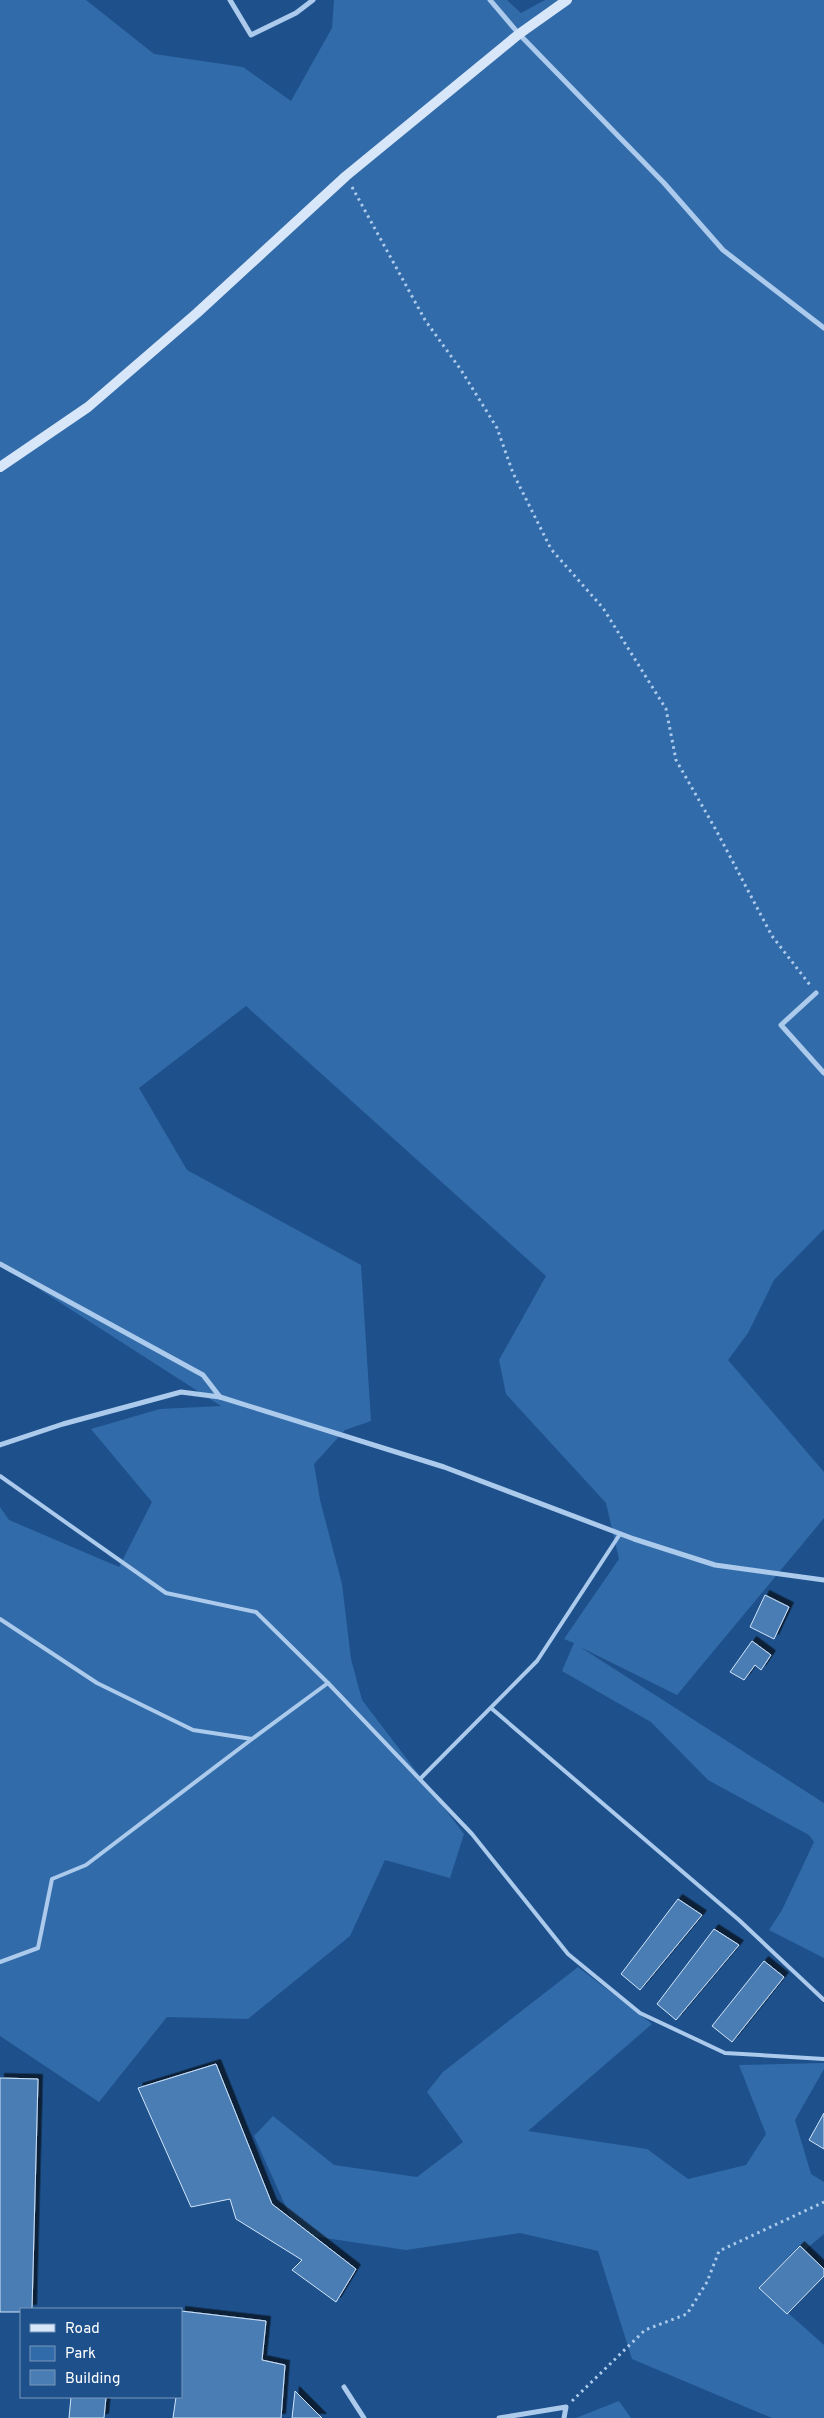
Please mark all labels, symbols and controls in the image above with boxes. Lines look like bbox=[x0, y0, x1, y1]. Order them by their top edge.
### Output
legend bbox=[20, 2308, 182, 2398]
text: Road bbox=[65, 2320, 100, 2339]
text: Park bbox=[65, 2345, 96, 2364]
text: Building bbox=[65, 2370, 120, 2389]

